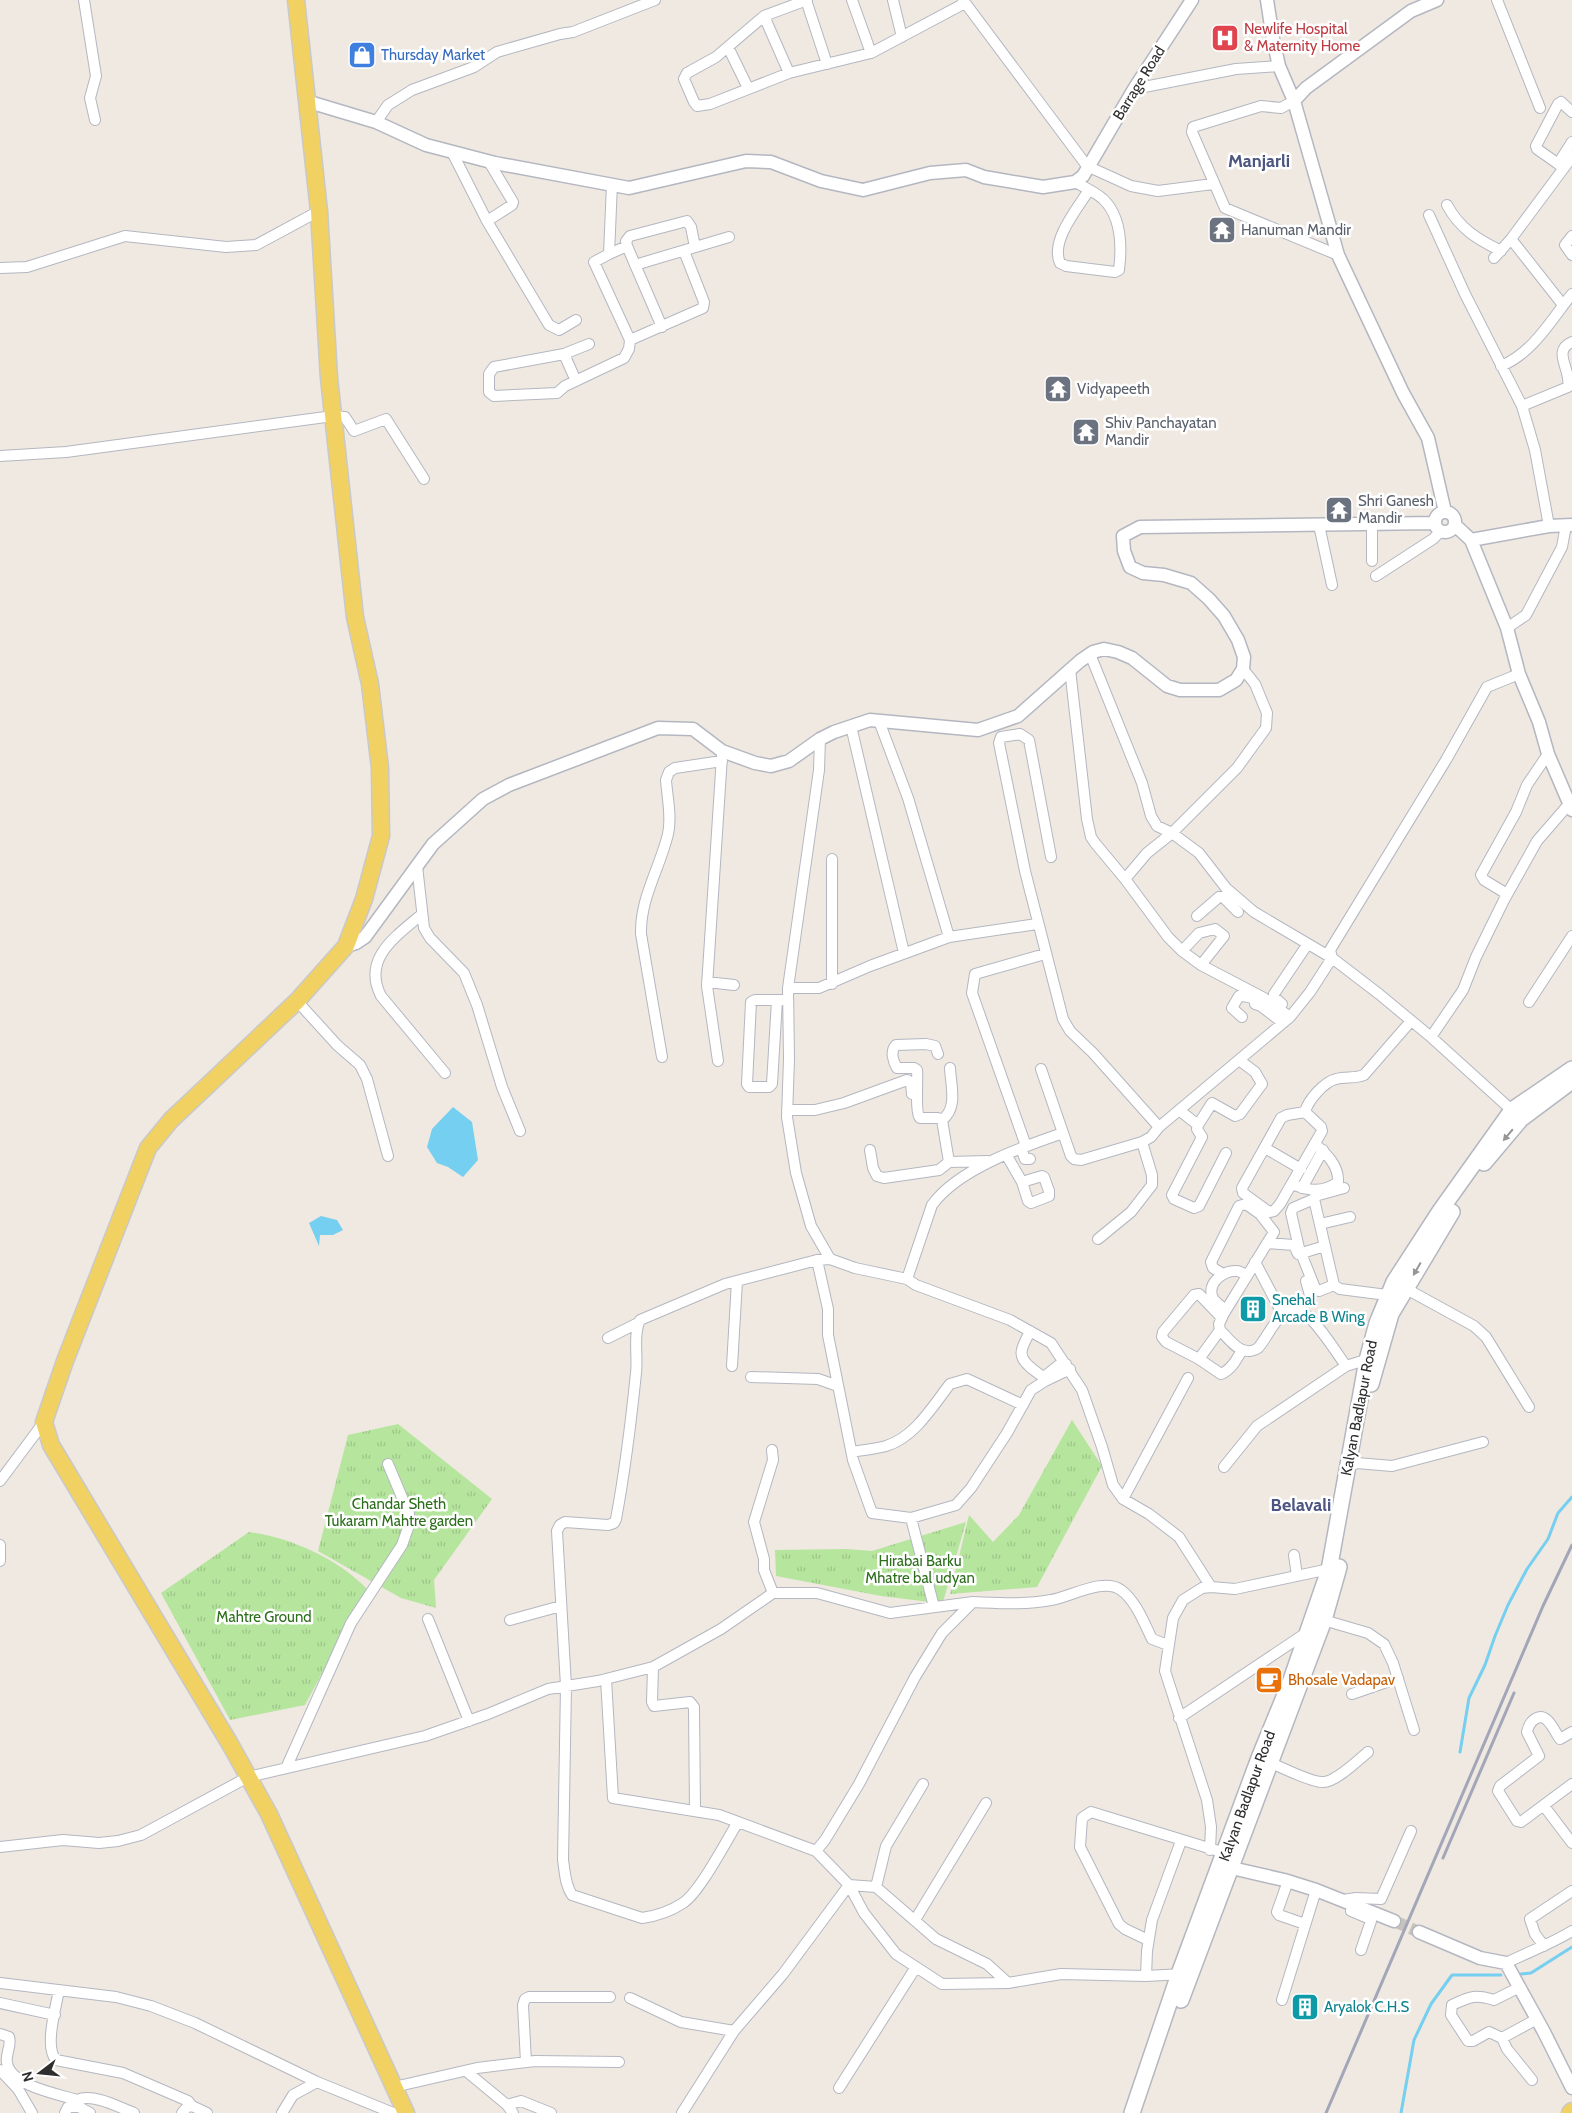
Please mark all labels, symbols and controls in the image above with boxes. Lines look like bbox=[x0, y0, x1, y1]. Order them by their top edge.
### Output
place label: Newlife Hospital & Maternity Home bbox=[1244, 20, 1360, 55]
hospital icon: Newlife Hospital & Maternity Home bbox=[1210, 23, 1240, 53]
shop icon: Thursday Market bbox=[347, 40, 377, 70]
street label: Barrage Road bbox=[1109, 43, 1169, 123]
place label: Thursday Market bbox=[381, 46, 485, 64]
district label: Manjarli bbox=[1228, 150, 1290, 172]
temple icon: Hanuman Mandir bbox=[1207, 215, 1237, 245]
place label: Hanuman Mandir bbox=[1241, 221, 1351, 239]
temple icon: Vidyapeeth bbox=[1043, 374, 1073, 404]
place label: Vidyapeeth bbox=[1077, 380, 1150, 398]
place label: Shiv Panchayatan Mandir bbox=[1105, 414, 1217, 449]
temple icon: Shiv Panchayatan Mandir bbox=[1071, 417, 1101, 447]
place label: Shri Ganesh Mandir bbox=[1358, 492, 1434, 527]
temple icon: Shri Ganesh Mandir bbox=[1324, 495, 1354, 525]
one-way arrow bbox=[1503, 1128, 1514, 1141]
one-way arrow bbox=[1412, 1262, 1421, 1276]
place label: Snehal Arcade B Wing bbox=[1272, 1291, 1365, 1326]
building icon: Snehal Arcade B Wing bbox=[1238, 1294, 1268, 1324]
street label: Kalyan Badlapur Road bbox=[1337, 1339, 1381, 1477]
district label: Belavali bbox=[1271, 1494, 1331, 1516]
park label: Chandar Sheth Tukaram Mahtre garden bbox=[325, 1495, 473, 1530]
park label: Hirabai Barku Mhatre bal udyan bbox=[865, 1552, 975, 1587]
park label: Mahtre Ground bbox=[216, 1608, 312, 1626]
cafe icon: Bhosale Vadapav bbox=[1254, 1665, 1284, 1695]
place label: Bhosale Vadapav bbox=[1288, 1671, 1396, 1689]
street label: Kalyan Badlapur Road bbox=[1215, 1728, 1279, 1864]
building icon: Aryalok C.H.S bbox=[1290, 1992, 1320, 2022]
place label: Aryalok C.H.S bbox=[1324, 1998, 1410, 2016]
north arrow bbox=[15, 2048, 65, 2098]
text: N bbox=[17, 2069, 38, 2084]

